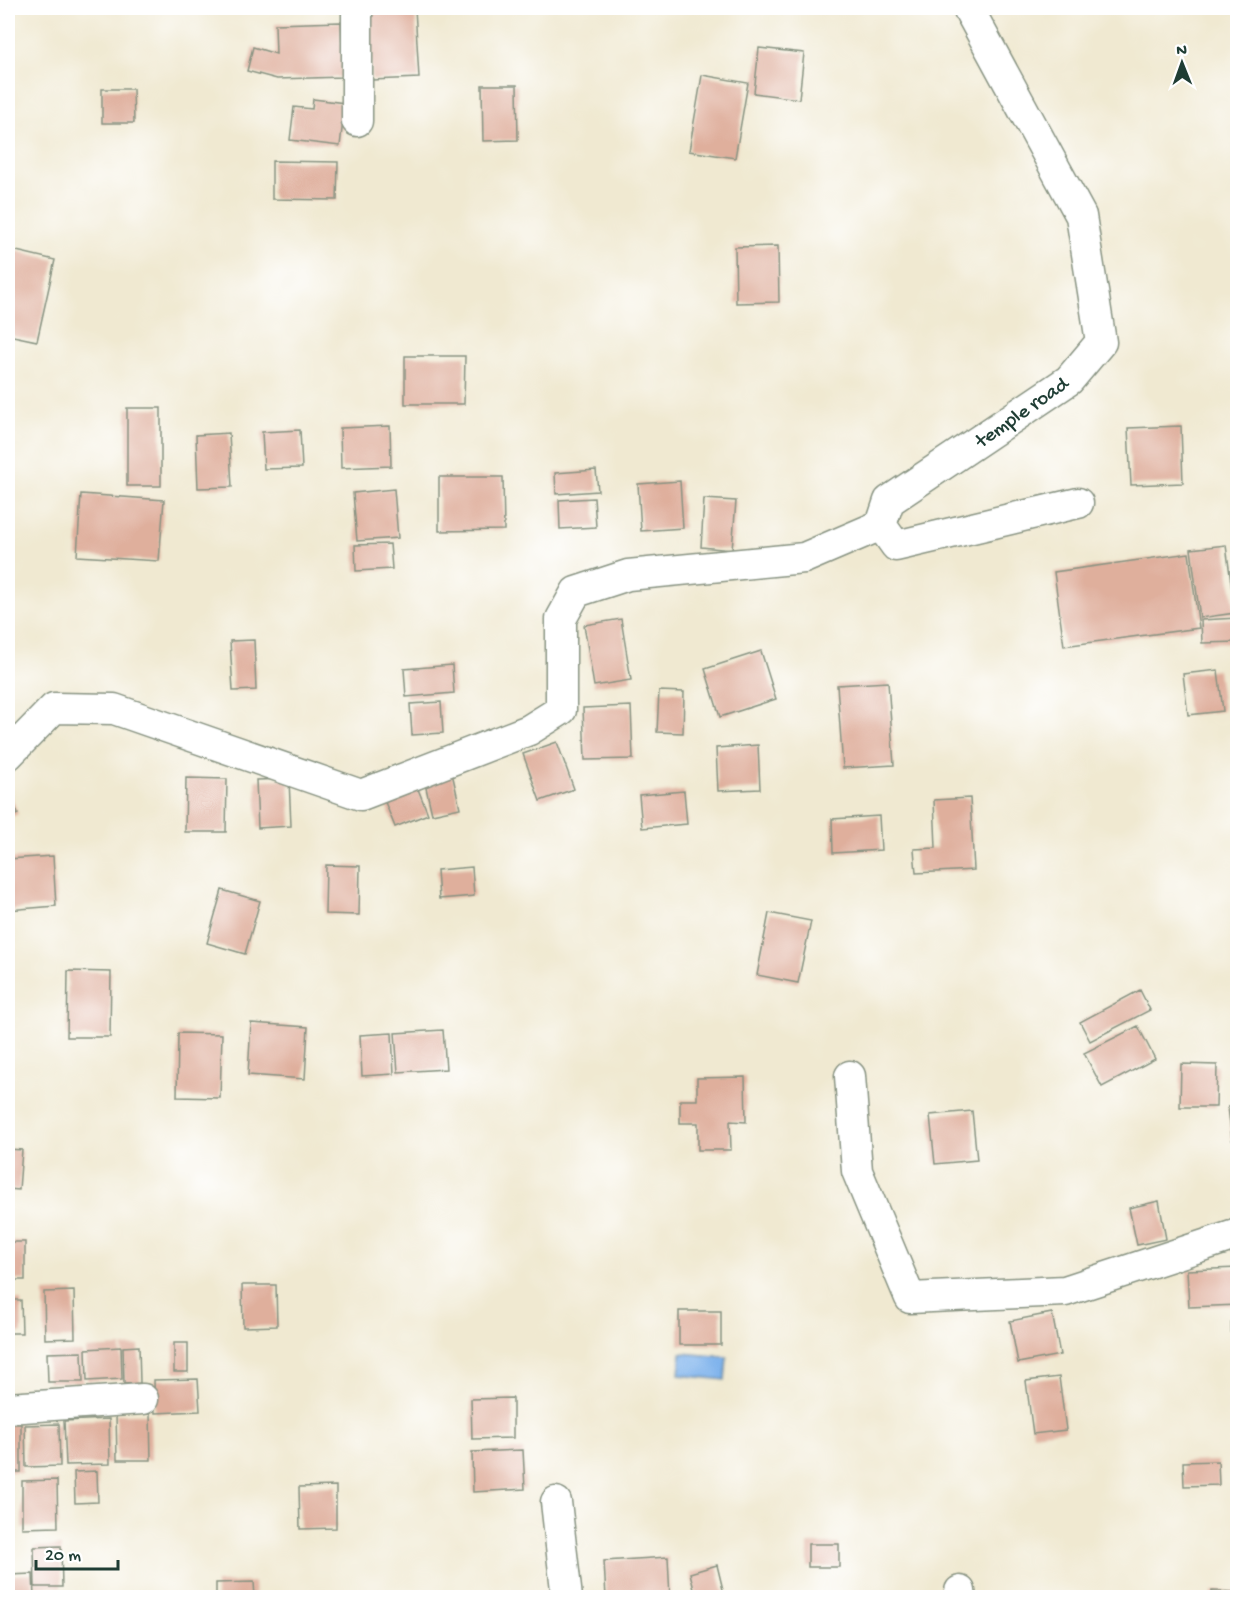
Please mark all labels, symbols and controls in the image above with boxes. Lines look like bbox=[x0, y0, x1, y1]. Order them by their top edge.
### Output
north arrow bbox=[1152, 33, 1212, 93]
text: N bbox=[1176, 42, 1188, 61]
street label: temple road bbox=[970, 372, 1076, 456]
scale bar bbox=[36, 1533, 118, 1571]
text: 20 m bbox=[45, 1546, 81, 1567]

